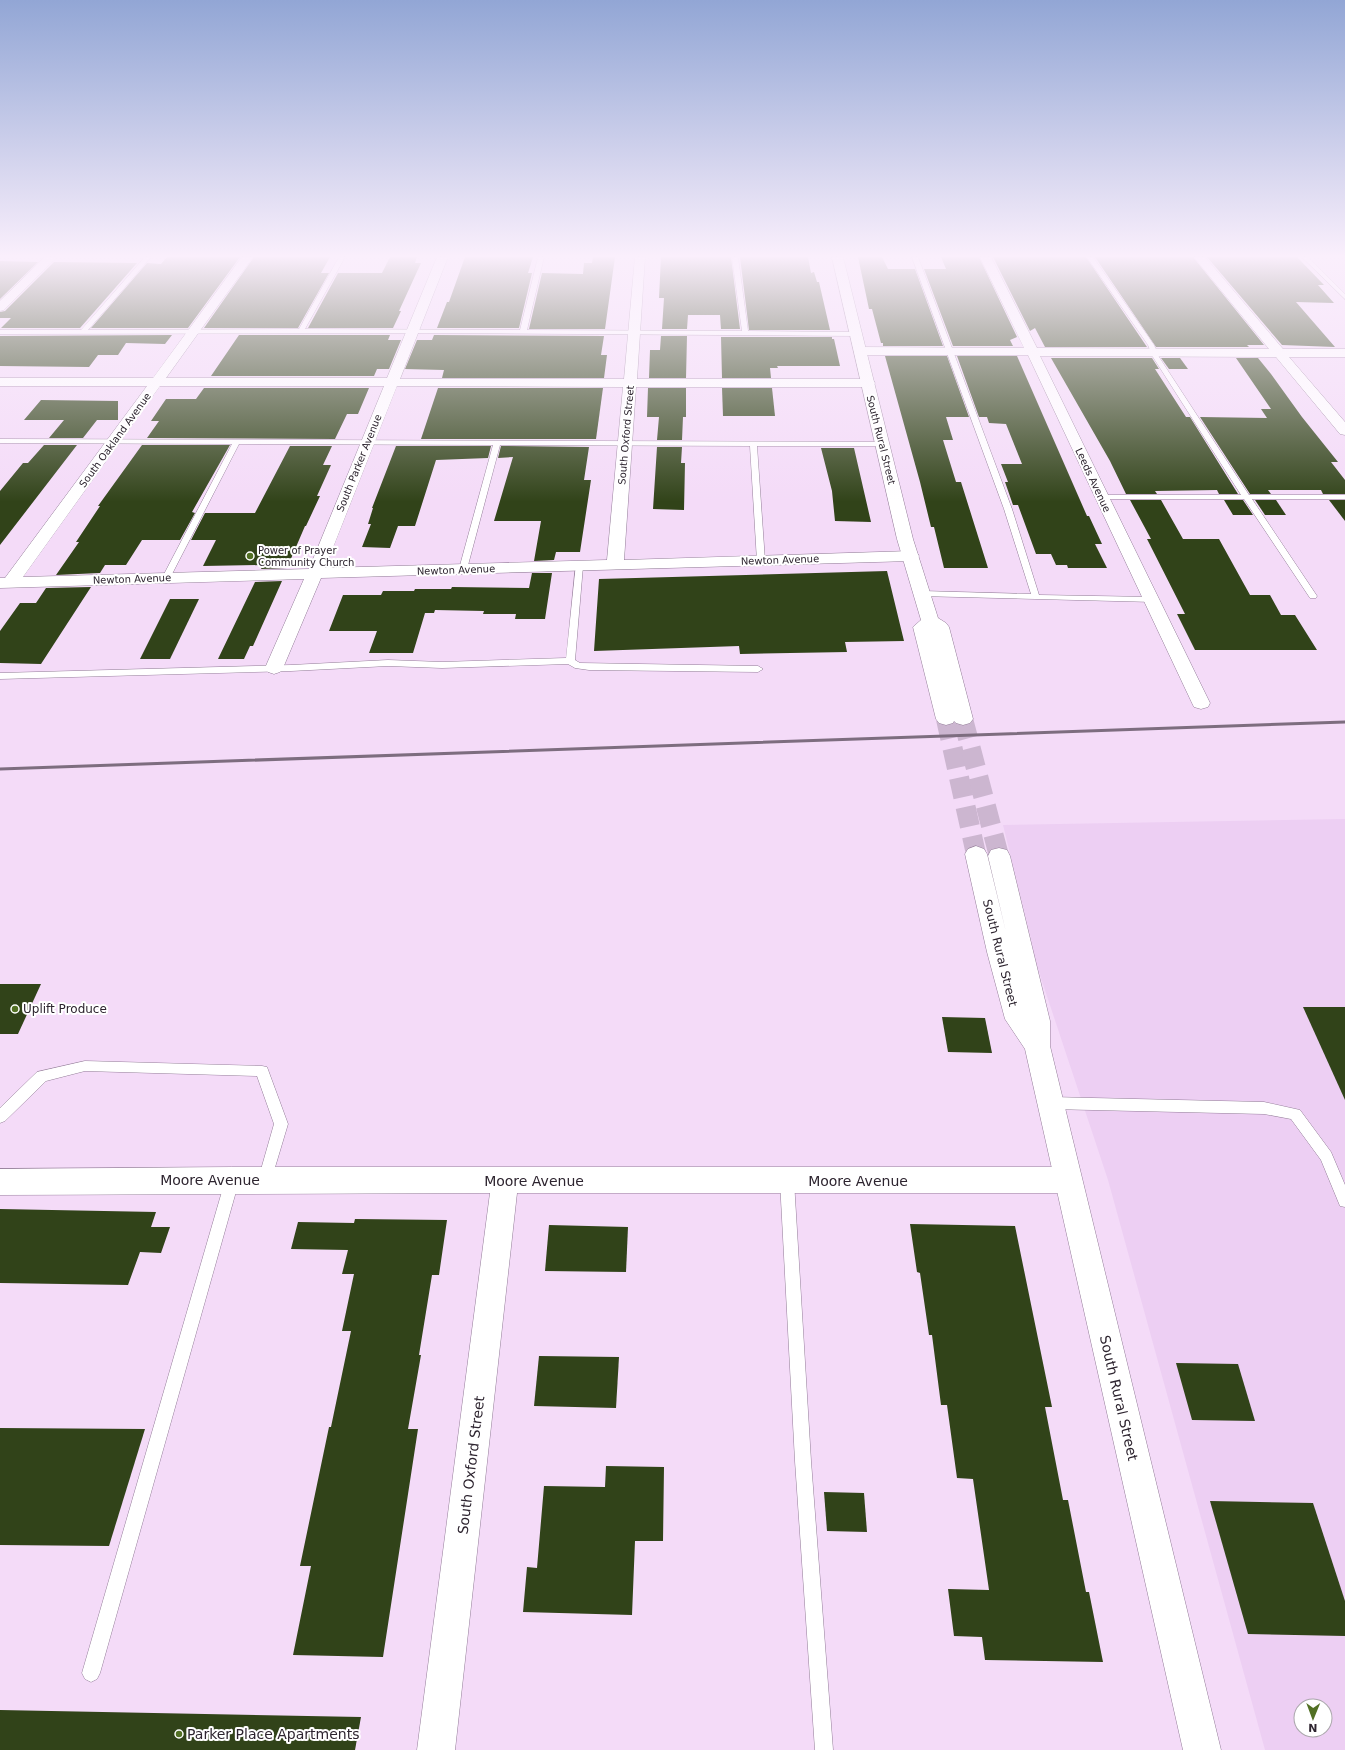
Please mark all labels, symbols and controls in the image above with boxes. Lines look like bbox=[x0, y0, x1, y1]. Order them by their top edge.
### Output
street label: South Oxford Street bbox=[616, 385, 636, 485]
street label: South Oakland Avenue bbox=[77, 391, 153, 489]
street label: South Rural Street bbox=[865, 394, 897, 486]
street label: South Parker Avenue bbox=[334, 413, 384, 513]
street label: Leeds Avenue bbox=[1073, 446, 1113, 514]
place label: Power of Prayer Community Church bbox=[258, 545, 354, 568]
marker: Power of Prayer Community Church bbox=[245, 551, 255, 561]
street label: Newton Avenue bbox=[741, 553, 819, 567]
street label: Newton Avenue bbox=[417, 563, 495, 577]
street label: Newton Avenue bbox=[93, 572, 171, 586]
street label: South Rural Street bbox=[980, 898, 1020, 1008]
place label: Uplift Produce bbox=[23, 1002, 107, 1016]
marker: Uplift Produce bbox=[10, 1004, 20, 1014]
street label: Moore Avenue bbox=[160, 1172, 260, 1188]
street label: Moore Avenue bbox=[484, 1173, 584, 1189]
street label: Moore Avenue bbox=[808, 1173, 908, 1189]
street label: South Rural Street bbox=[1097, 1334, 1141, 1463]
street label: South Oxford Street bbox=[455, 1394, 487, 1535]
north arrow bbox=[1293, 1698, 1333, 1738]
text: N bbox=[1308, 1721, 1318, 1734]
place label: Parker Place Apartments bbox=[187, 1726, 359, 1742]
marker: Parker Place Apartments bbox=[174, 1729, 184, 1739]

